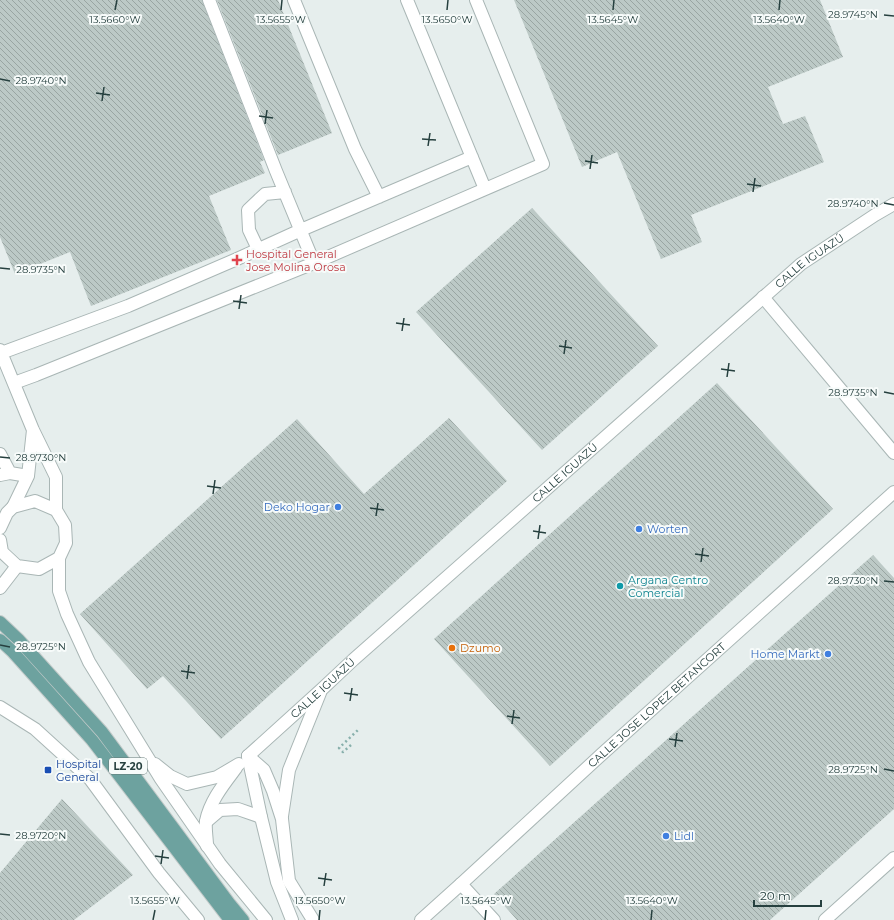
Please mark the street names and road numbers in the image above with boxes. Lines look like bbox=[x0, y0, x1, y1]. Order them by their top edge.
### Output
street label: CALLE IGUAZÚ bbox=[772, 230, 847, 291]
street label: CALLE IGUAZÚ bbox=[529, 440, 601, 505]
street label: CALLE JOSE LOPEZ BETANCORT bbox=[585, 639, 729, 771]
street label: CALLE IGUAZÚ bbox=[287, 655, 358, 721]
road number: LZ-20 bbox=[109, 758, 147, 774]

